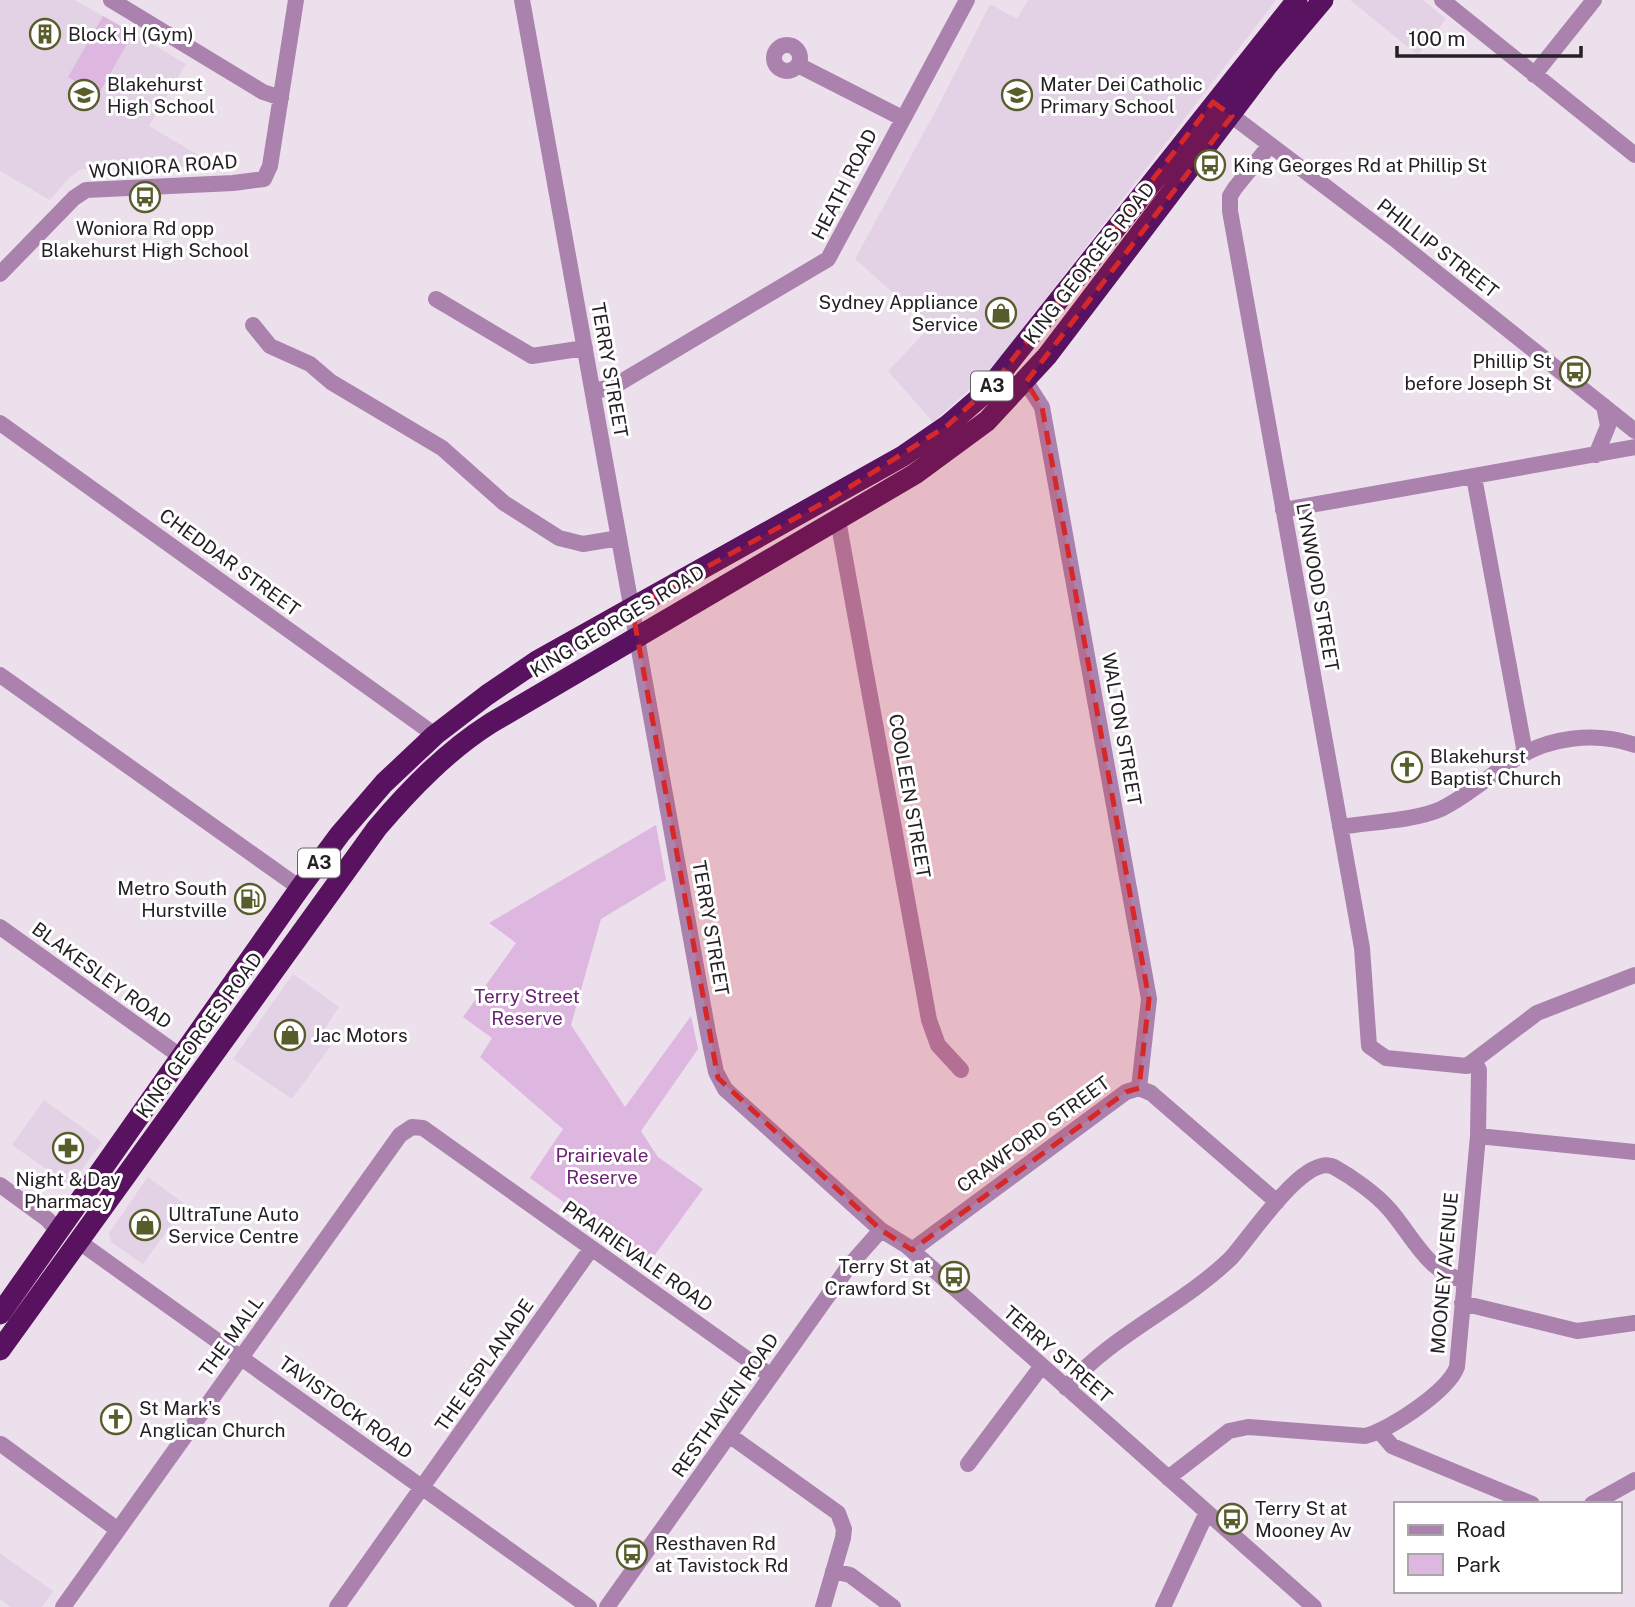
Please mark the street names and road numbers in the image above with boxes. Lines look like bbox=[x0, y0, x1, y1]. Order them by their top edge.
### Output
street label: HEATH ROAD bbox=[807, 125, 881, 243]
street label: WONIORA ROAD bbox=[88, 150, 238, 182]
street label: KING GEORGES ROAD bbox=[1019, 178, 1159, 348]
street label: PHILLIP STREET bbox=[1373, 194, 1503, 302]
street label: TERRY STREET bbox=[587, 301, 633, 439]
road number: A3 bbox=[971, 372, 1013, 400]
street label: LYNWOOD STREET bbox=[1292, 501, 1344, 673]
street label: CHEDDAR STREET bbox=[156, 504, 304, 620]
street label: KING GEORGES ROAD bbox=[526, 560, 708, 682]
street label: WALTON STREET bbox=[1098, 651, 1146, 807]
street label: COOLEEN STREET bbox=[885, 712, 935, 880]
road number: A3 bbox=[298, 848, 340, 878]
street label: TERRY STREET bbox=[688, 859, 734, 997]
street label: BLAKESLEY ROAD bbox=[28, 917, 176, 1033]
street label: KING GEORGES ROAD bbox=[132, 948, 266, 1122]
street label: CRAWFORD STREET bbox=[952, 1071, 1114, 1197]
street label: MOONEY AVENUE bbox=[1426, 1191, 1462, 1355]
street label: PRAIRIEVALE ROAD bbox=[559, 1196, 717, 1316]
street label: THE MALL bbox=[194, 1291, 268, 1381]
street label: THE ESPLANADE bbox=[430, 1295, 538, 1435]
street label: TERRY STREET bbox=[999, 1301, 1117, 1407]
street label: RESTHAVEN ROAD bbox=[667, 1329, 783, 1481]
street label: TAVISTOCK ROAD bbox=[275, 1351, 417, 1463]

